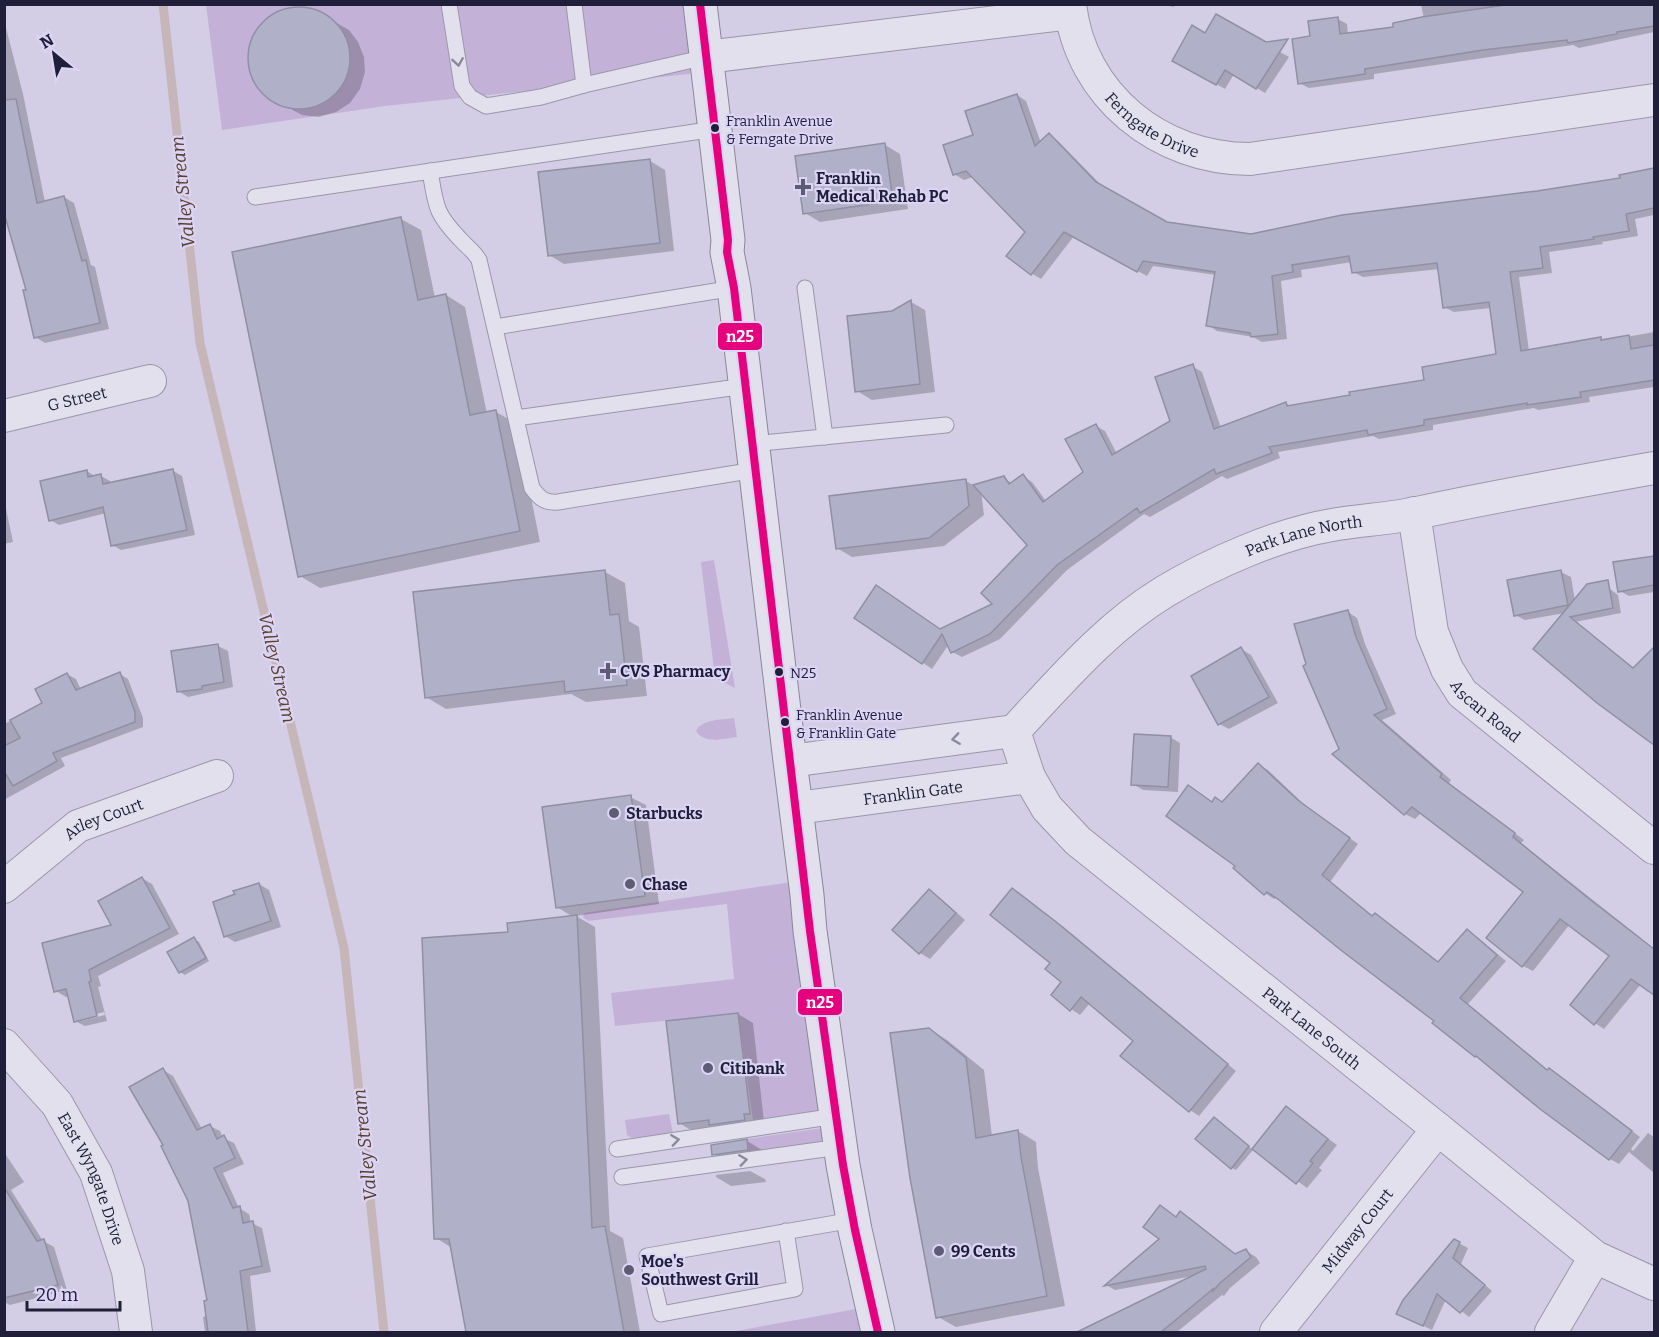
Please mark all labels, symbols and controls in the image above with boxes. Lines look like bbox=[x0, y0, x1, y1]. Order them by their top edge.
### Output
north arrow bbox=[24, 24, 84, 84]
text: N bbox=[37, 30, 57, 53]
one-way arrow bbox=[452, 58, 464, 67]
street label: Ferngate Drive bbox=[1101, 89, 1201, 162]
place label: Franklin Avenue & Ferngate Drive bbox=[726, 113, 833, 148]
marker: Franklin Avenue & Ferngate Drive bbox=[709, 122, 721, 134]
water label: Valley Stream bbox=[166, 135, 200, 249]
place label: Franklin Medical Rehab PC bbox=[816, 169, 949, 206]
marker: Franklin Medical Rehab PC bbox=[794, 178, 812, 196]
line badge: n25 bbox=[717, 322, 763, 351]
text: n25 bbox=[726, 327, 754, 346]
street label: G Street bbox=[46, 383, 109, 415]
street label: Park Lane North bbox=[1242, 512, 1363, 560]
water label: Valley Stream bbox=[254, 611, 300, 725]
place label: CVS Pharmacy bbox=[620, 662, 731, 681]
marker: CVS Pharmacy bbox=[601, 664, 615, 678]
place label: N25 bbox=[790, 665, 816, 682]
marker: N25 bbox=[773, 666, 785, 678]
street label: Ascan Road bbox=[1446, 677, 1525, 747]
place label: Franklin Avenue & Franklin Gate bbox=[796, 707, 903, 742]
marker: Franklin Avenue & Franklin Gate bbox=[779, 716, 791, 728]
one-way arrow bbox=[951, 732, 960, 744]
street label: Franklin Gate bbox=[862, 777, 964, 809]
street label: Arley Court bbox=[60, 794, 146, 844]
place label: Starbucks bbox=[626, 804, 703, 823]
marker: Starbucks bbox=[607, 806, 621, 820]
place label: Chase bbox=[642, 875, 688, 894]
marker: Chase bbox=[623, 877, 637, 891]
street label: Park Lane South bbox=[1259, 983, 1365, 1074]
line badge: n25 bbox=[797, 988, 843, 1016]
text: n25 bbox=[806, 993, 834, 1012]
place label: Citibank bbox=[720, 1059, 785, 1078]
marker: Citibank bbox=[701, 1061, 715, 1075]
water label: Valley Stream bbox=[348, 1088, 382, 1202]
street label: East Wyngate Drive bbox=[54, 1109, 128, 1248]
one-way arrow bbox=[671, 1134, 680, 1146]
one-way arrow bbox=[738, 1154, 747, 1167]
street label: Midway Court bbox=[1318, 1185, 1397, 1277]
place label: 99 Cents bbox=[951, 1242, 1016, 1261]
marker: 99 Cents bbox=[932, 1244, 946, 1258]
place label: Moe's Southwest Grill bbox=[641, 1252, 759, 1289]
marker: Moe's Southwest Grill bbox=[622, 1263, 636, 1277]
scale bar bbox=[27, 1274, 120, 1312]
text: 20 m bbox=[36, 1284, 78, 1306]

